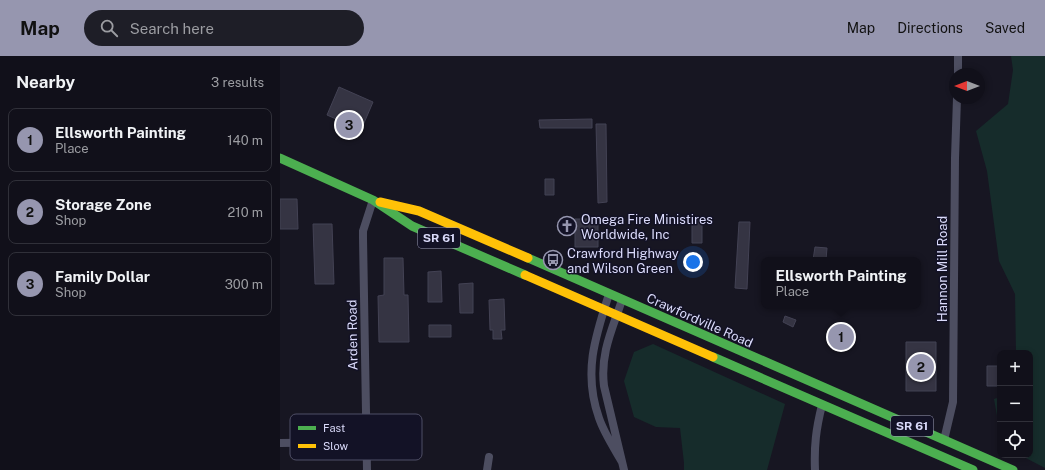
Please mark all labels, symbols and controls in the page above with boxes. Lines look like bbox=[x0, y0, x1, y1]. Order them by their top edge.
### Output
search box bbox=[84, 10, 364, 46]
text: Map bbox=[20, 17, 60, 39]
icon: search bbox=[98, 17, 120, 39]
text: Search here bbox=[130, 20, 214, 37]
text: Map bbox=[847, 20, 875, 36]
text: Directions bbox=[897, 20, 963, 36]
text: Saved bbox=[985, 20, 1025, 36]
north arrow bbox=[949, 68, 985, 104]
text: Nearby bbox=[16, 72, 75, 92]
text: 3 results bbox=[211, 75, 264, 90]
pin: 3 bbox=[336, 110, 362, 140]
text: Ellsworth Painting bbox=[55, 124, 186, 141]
text: 1 bbox=[27, 133, 33, 148]
text: 140 m bbox=[227, 133, 263, 148]
text: Place bbox=[55, 141, 89, 156]
text: Storage Zone bbox=[55, 196, 152, 213]
text: 2 bbox=[26, 205, 34, 220]
text: 210 m bbox=[228, 205, 263, 220]
place label: Omega Fire Ministires Worldwide, Inc bbox=[581, 212, 713, 242]
text: Shop bbox=[55, 213, 86, 228]
church icon: Omega Fire Ministires Worldwide, Inc bbox=[556, 215, 578, 237]
street label: Hannon Mill Road bbox=[935, 216, 950, 322]
road number: SR 61 bbox=[418, 228, 460, 248]
place label: Crawford Highway and Wilson Green bbox=[567, 246, 679, 276]
bus stop icon: Crawford Highway and Wilson Green bbox=[542, 249, 564, 271]
your location bbox=[683, 252, 703, 272]
popup bbox=[761, 257, 921, 309]
text: Ellsworth Painting bbox=[775, 267, 907, 284]
text: Family Dollar bbox=[55, 268, 150, 285]
text: 3 bbox=[26, 277, 34, 292]
text: 300 m bbox=[225, 277, 263, 292]
text: Place bbox=[775, 284, 809, 299]
text: Shop bbox=[55, 285, 86, 300]
street label: Crawfordville Road bbox=[644, 290, 755, 351]
street label: Arden Road bbox=[344, 299, 361, 371]
pin: 1 bbox=[828, 322, 854, 352]
map controls bbox=[997, 350, 1033, 458]
button: + bbox=[997, 350, 1033, 386]
pin: 2 bbox=[908, 352, 934, 382]
button: − bbox=[997, 386, 1033, 422]
legend bbox=[290, 414, 422, 460]
road number: SR 61 bbox=[891, 416, 933, 436]
text: Fast bbox=[323, 422, 345, 434]
button: locate bbox=[997, 422, 1033, 458]
text: Slow bbox=[323, 440, 349, 452]

